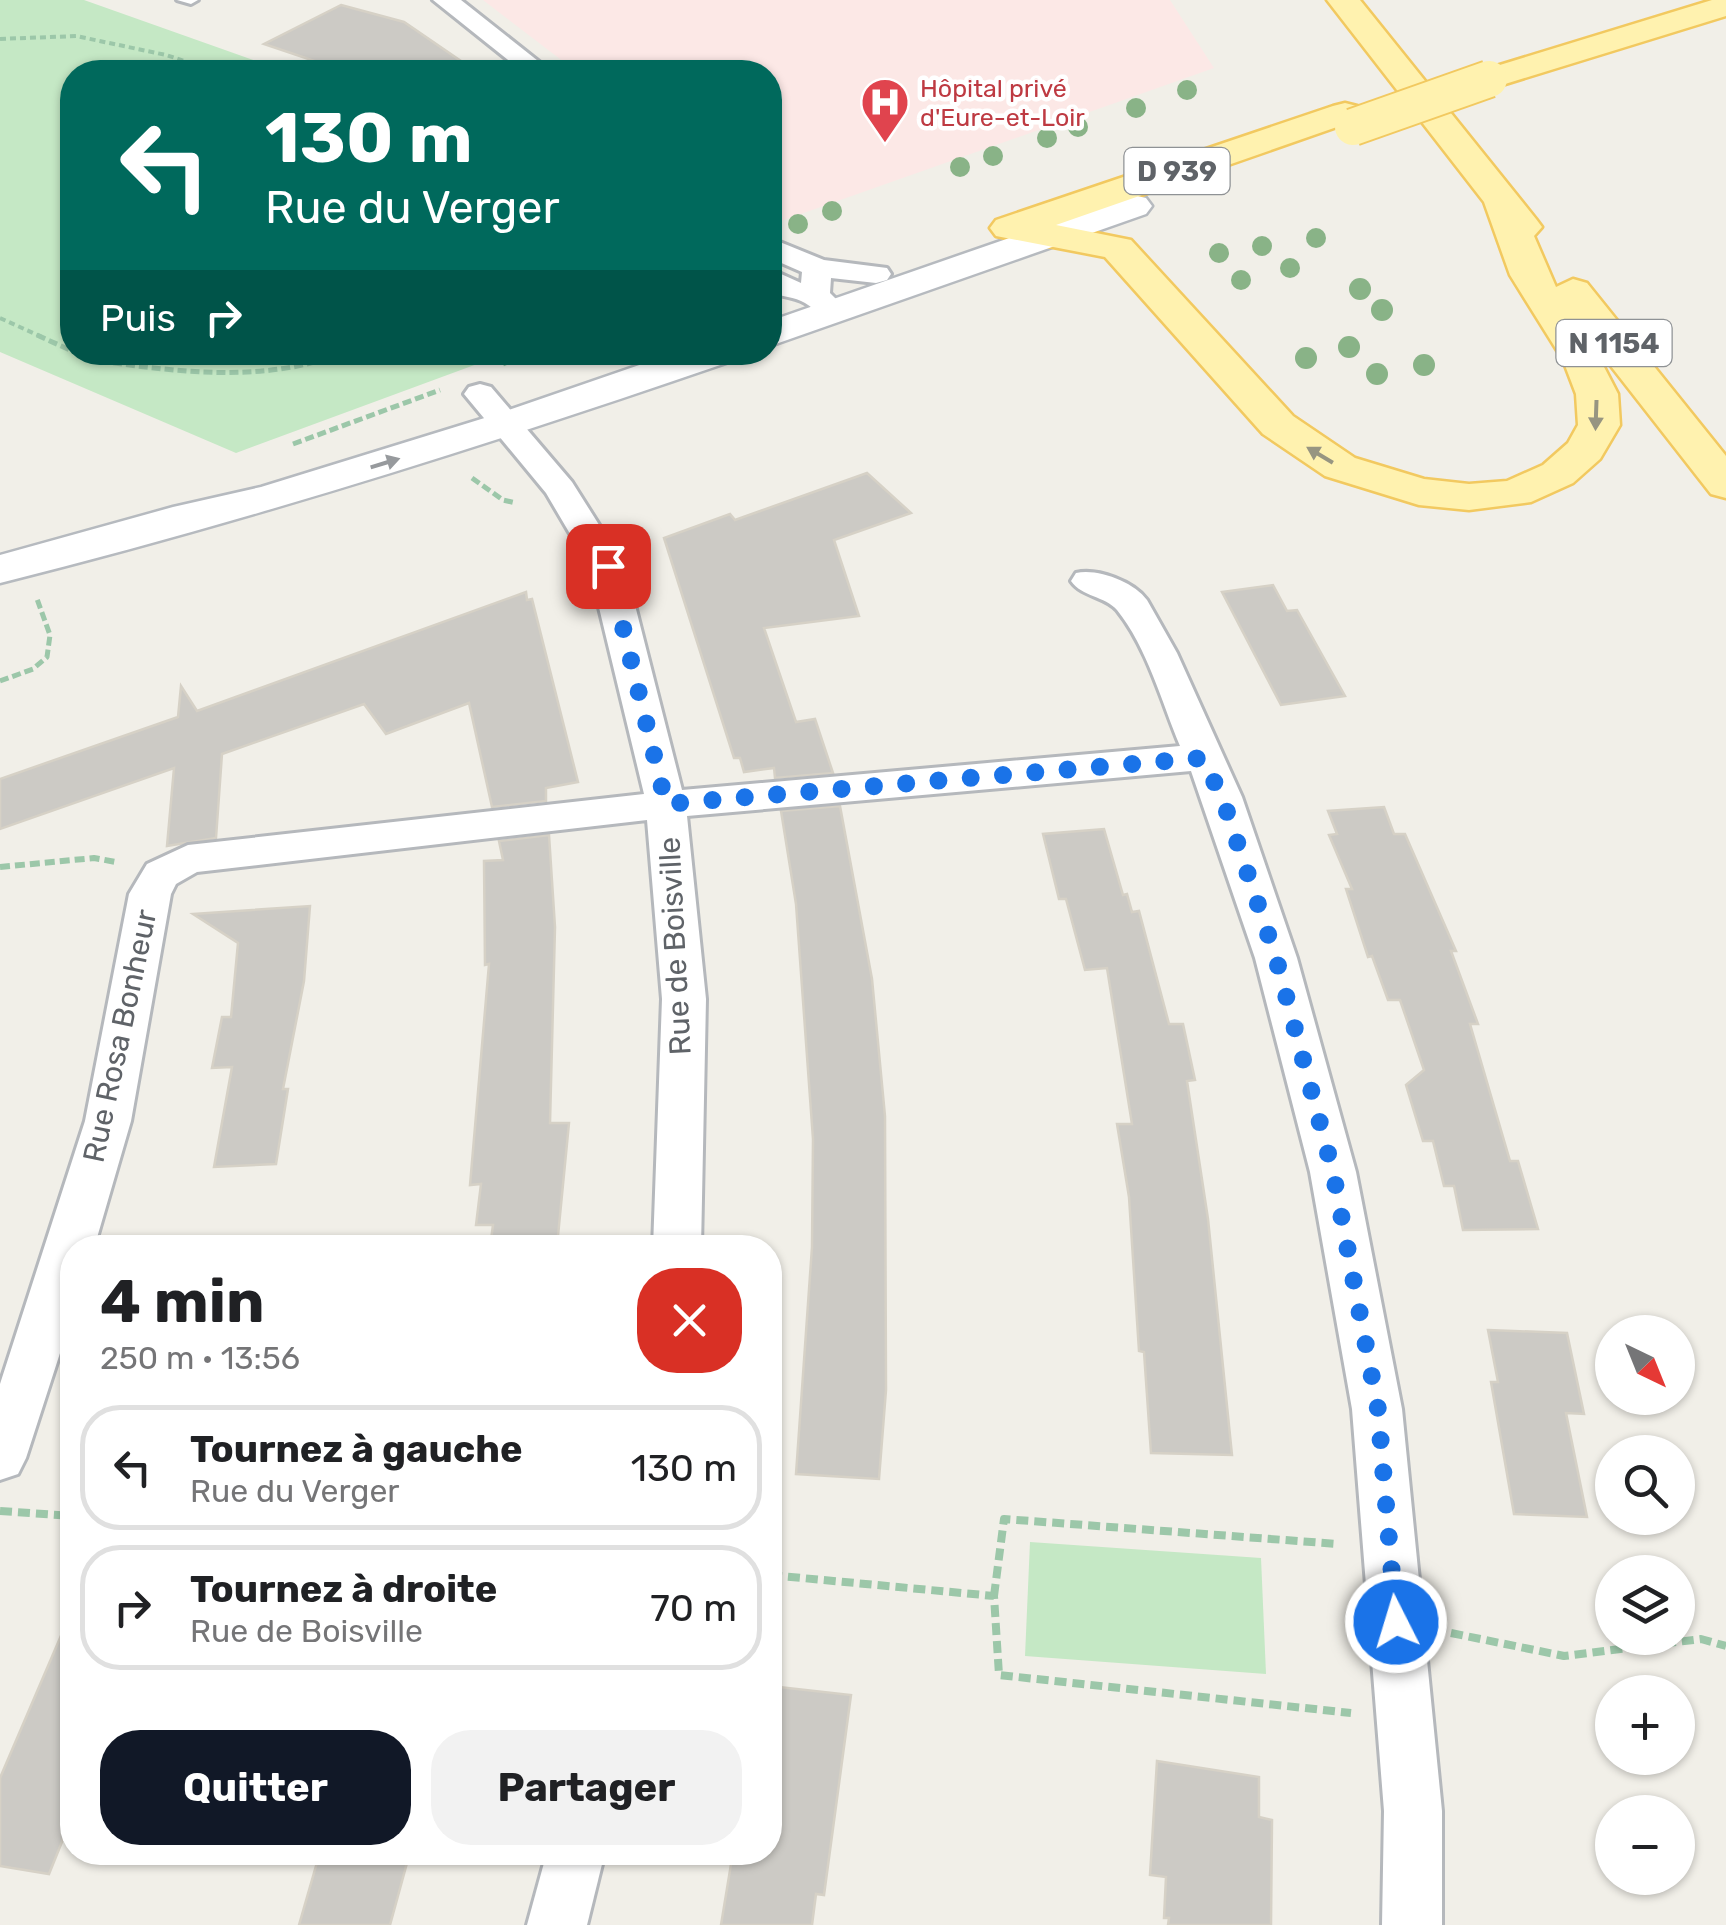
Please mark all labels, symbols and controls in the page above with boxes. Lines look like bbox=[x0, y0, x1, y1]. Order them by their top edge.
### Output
place label: Hôpital privé d'Eure-et-Loir bbox=[920, 74, 1085, 132]
hospital icon: Hôpital privé d'Eure-et-Loir bbox=[859, 76, 911, 144]
text: 130 m bbox=[265, 97, 473, 180]
icon: left bbox=[100, 100, 230, 230]
road number: D 939 bbox=[1124, 148, 1230, 194]
text: Rue du Verger bbox=[265, 181, 560, 234]
icon: right bbox=[196, 290, 251, 345]
text: Puis bbox=[100, 295, 176, 341]
road number: N 1154 bbox=[1556, 320, 1672, 366]
one-way arrow bbox=[1588, 400, 1604, 431]
one-way arrow bbox=[1306, 447, 1334, 464]
one-way arrow bbox=[370, 455, 401, 470]
pin bbox=[566, 524, 651, 609]
icon: arrive bbox=[581, 539, 636, 594]
street label: Rue de Boisville bbox=[651, 836, 699, 1056]
street label: Rue Rosa Bonheur bbox=[76, 906, 165, 1166]
text: 4 min bbox=[100, 1266, 264, 1337]
button: close bbox=[637, 1268, 742, 1373]
north arrow bbox=[1595, 1315, 1695, 1415]
map controls bbox=[1595, 1315, 1695, 1895]
text: 250 m · 13:56 bbox=[100, 1339, 300, 1377]
text: Tournez à gauche bbox=[190, 1426, 523, 1472]
button: search bbox=[1595, 1435, 1695, 1535]
icon: left bbox=[105, 1440, 160, 1495]
text: 130 m bbox=[631, 1445, 737, 1491]
text: Rue du Verger bbox=[190, 1472, 399, 1510]
button: layers bbox=[1595, 1555, 1695, 1655]
text: Tournez à droite bbox=[190, 1566, 497, 1612]
position arrow bbox=[1344, 1570, 1448, 1674]
icon: right bbox=[105, 1580, 160, 1635]
text: 70 m bbox=[650, 1585, 737, 1631]
text: Rue de Boisville bbox=[190, 1612, 423, 1650]
button: + bbox=[1595, 1675, 1695, 1775]
button: Quitter bbox=[100, 1730, 411, 1845]
button: Partager bbox=[431, 1730, 742, 1845]
button: − bbox=[1595, 1795, 1695, 1895]

